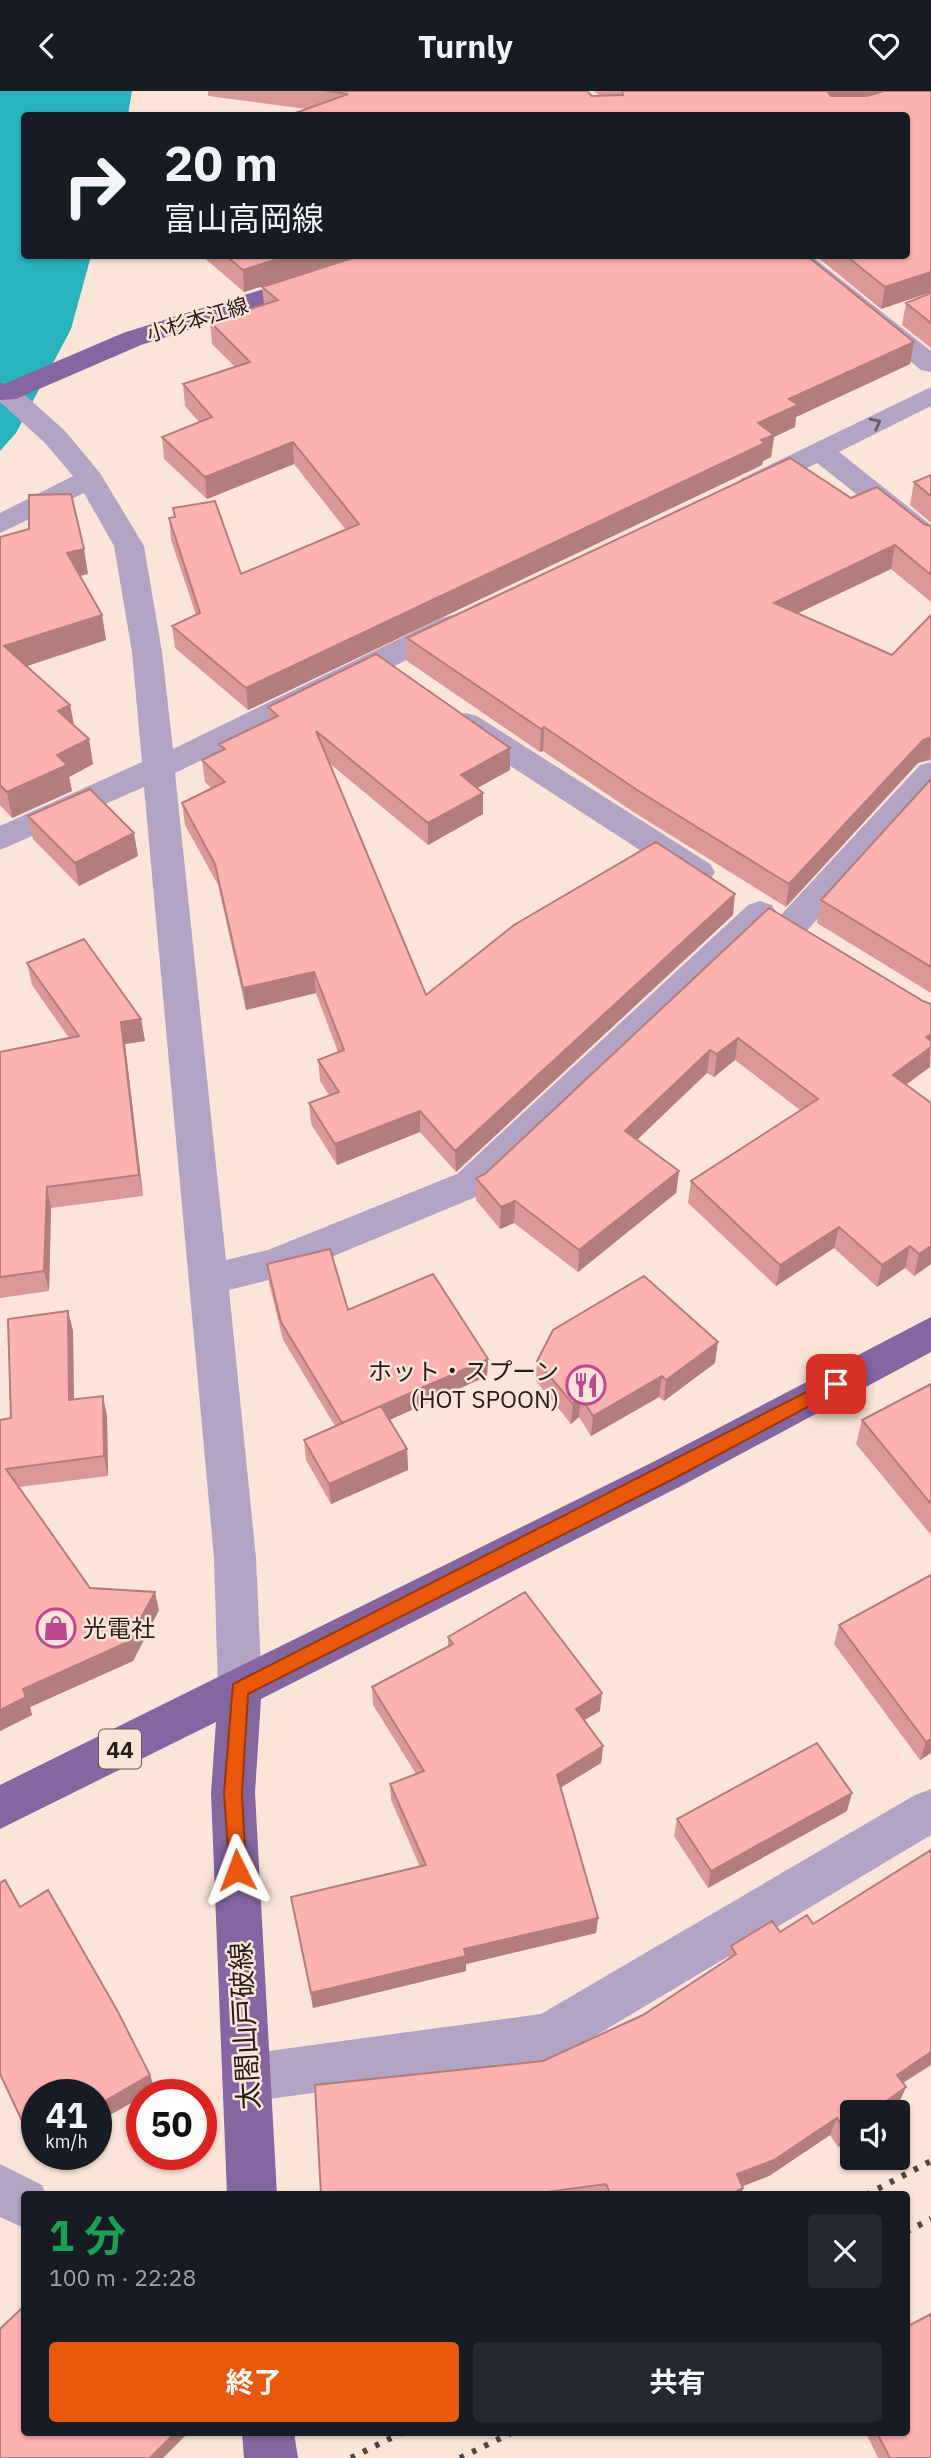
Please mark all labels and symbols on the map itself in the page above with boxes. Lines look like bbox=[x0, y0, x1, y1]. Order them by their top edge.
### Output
street label: 小杉本江線 bbox=[143, 290, 251, 348]
one-way arrow bbox=[869, 418, 881, 432]
pin bbox=[806, 1354, 866, 1414]
place label: ホット・スプーン (HOT SPOON) bbox=[368, 1355, 559, 1415]
restaurant icon: ホット・スプーン (HOT SPOON) bbox=[565, 1364, 607, 1406]
shop icon: 光電社 bbox=[35, 1607, 77, 1649]
place label: 光電社 bbox=[83, 1612, 155, 1644]
road number: 44 bbox=[99, 1729, 141, 1769]
position arrow bbox=[200, 1833, 274, 1907]
street label: 太閤山戸破線 bbox=[221, 1941, 267, 2111]
speed limit sign: 50 bbox=[126, 2079, 217, 2170]

